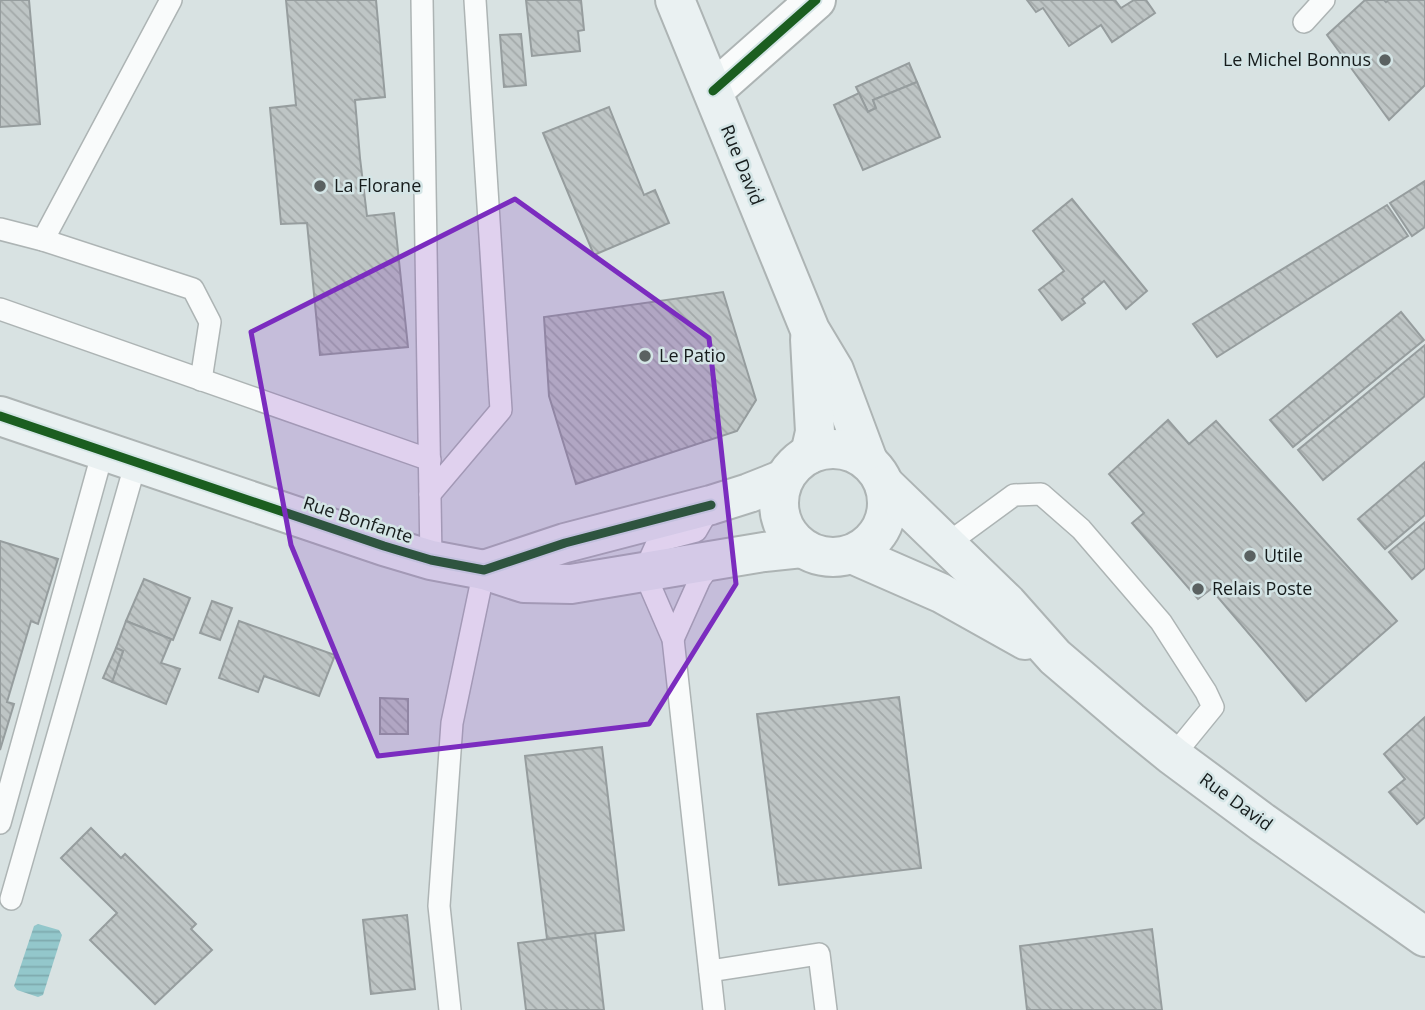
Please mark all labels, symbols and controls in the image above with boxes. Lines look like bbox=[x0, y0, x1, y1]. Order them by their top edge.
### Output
place label: Le Michel Bonnus bbox=[1223, 47, 1371, 71]
marker: Le Michel Bonnus bbox=[1377, 52, 1393, 68]
street label: Rue David bbox=[716, 121, 770, 208]
place label: La Florane bbox=[334, 173, 421, 197]
marker: La Florane bbox=[312, 178, 328, 194]
place label: Le Patio bbox=[659, 343, 726, 367]
marker: Le Patio bbox=[637, 348, 653, 364]
street label: Rue Bonfante bbox=[300, 490, 416, 548]
place label: Utile bbox=[1264, 543, 1303, 567]
marker: Utile bbox=[1242, 548, 1258, 564]
place label: Relais Poste bbox=[1212, 576, 1312, 600]
marker: Relais Poste bbox=[1190, 581, 1206, 597]
street label: Rue David bbox=[1195, 767, 1278, 836]

